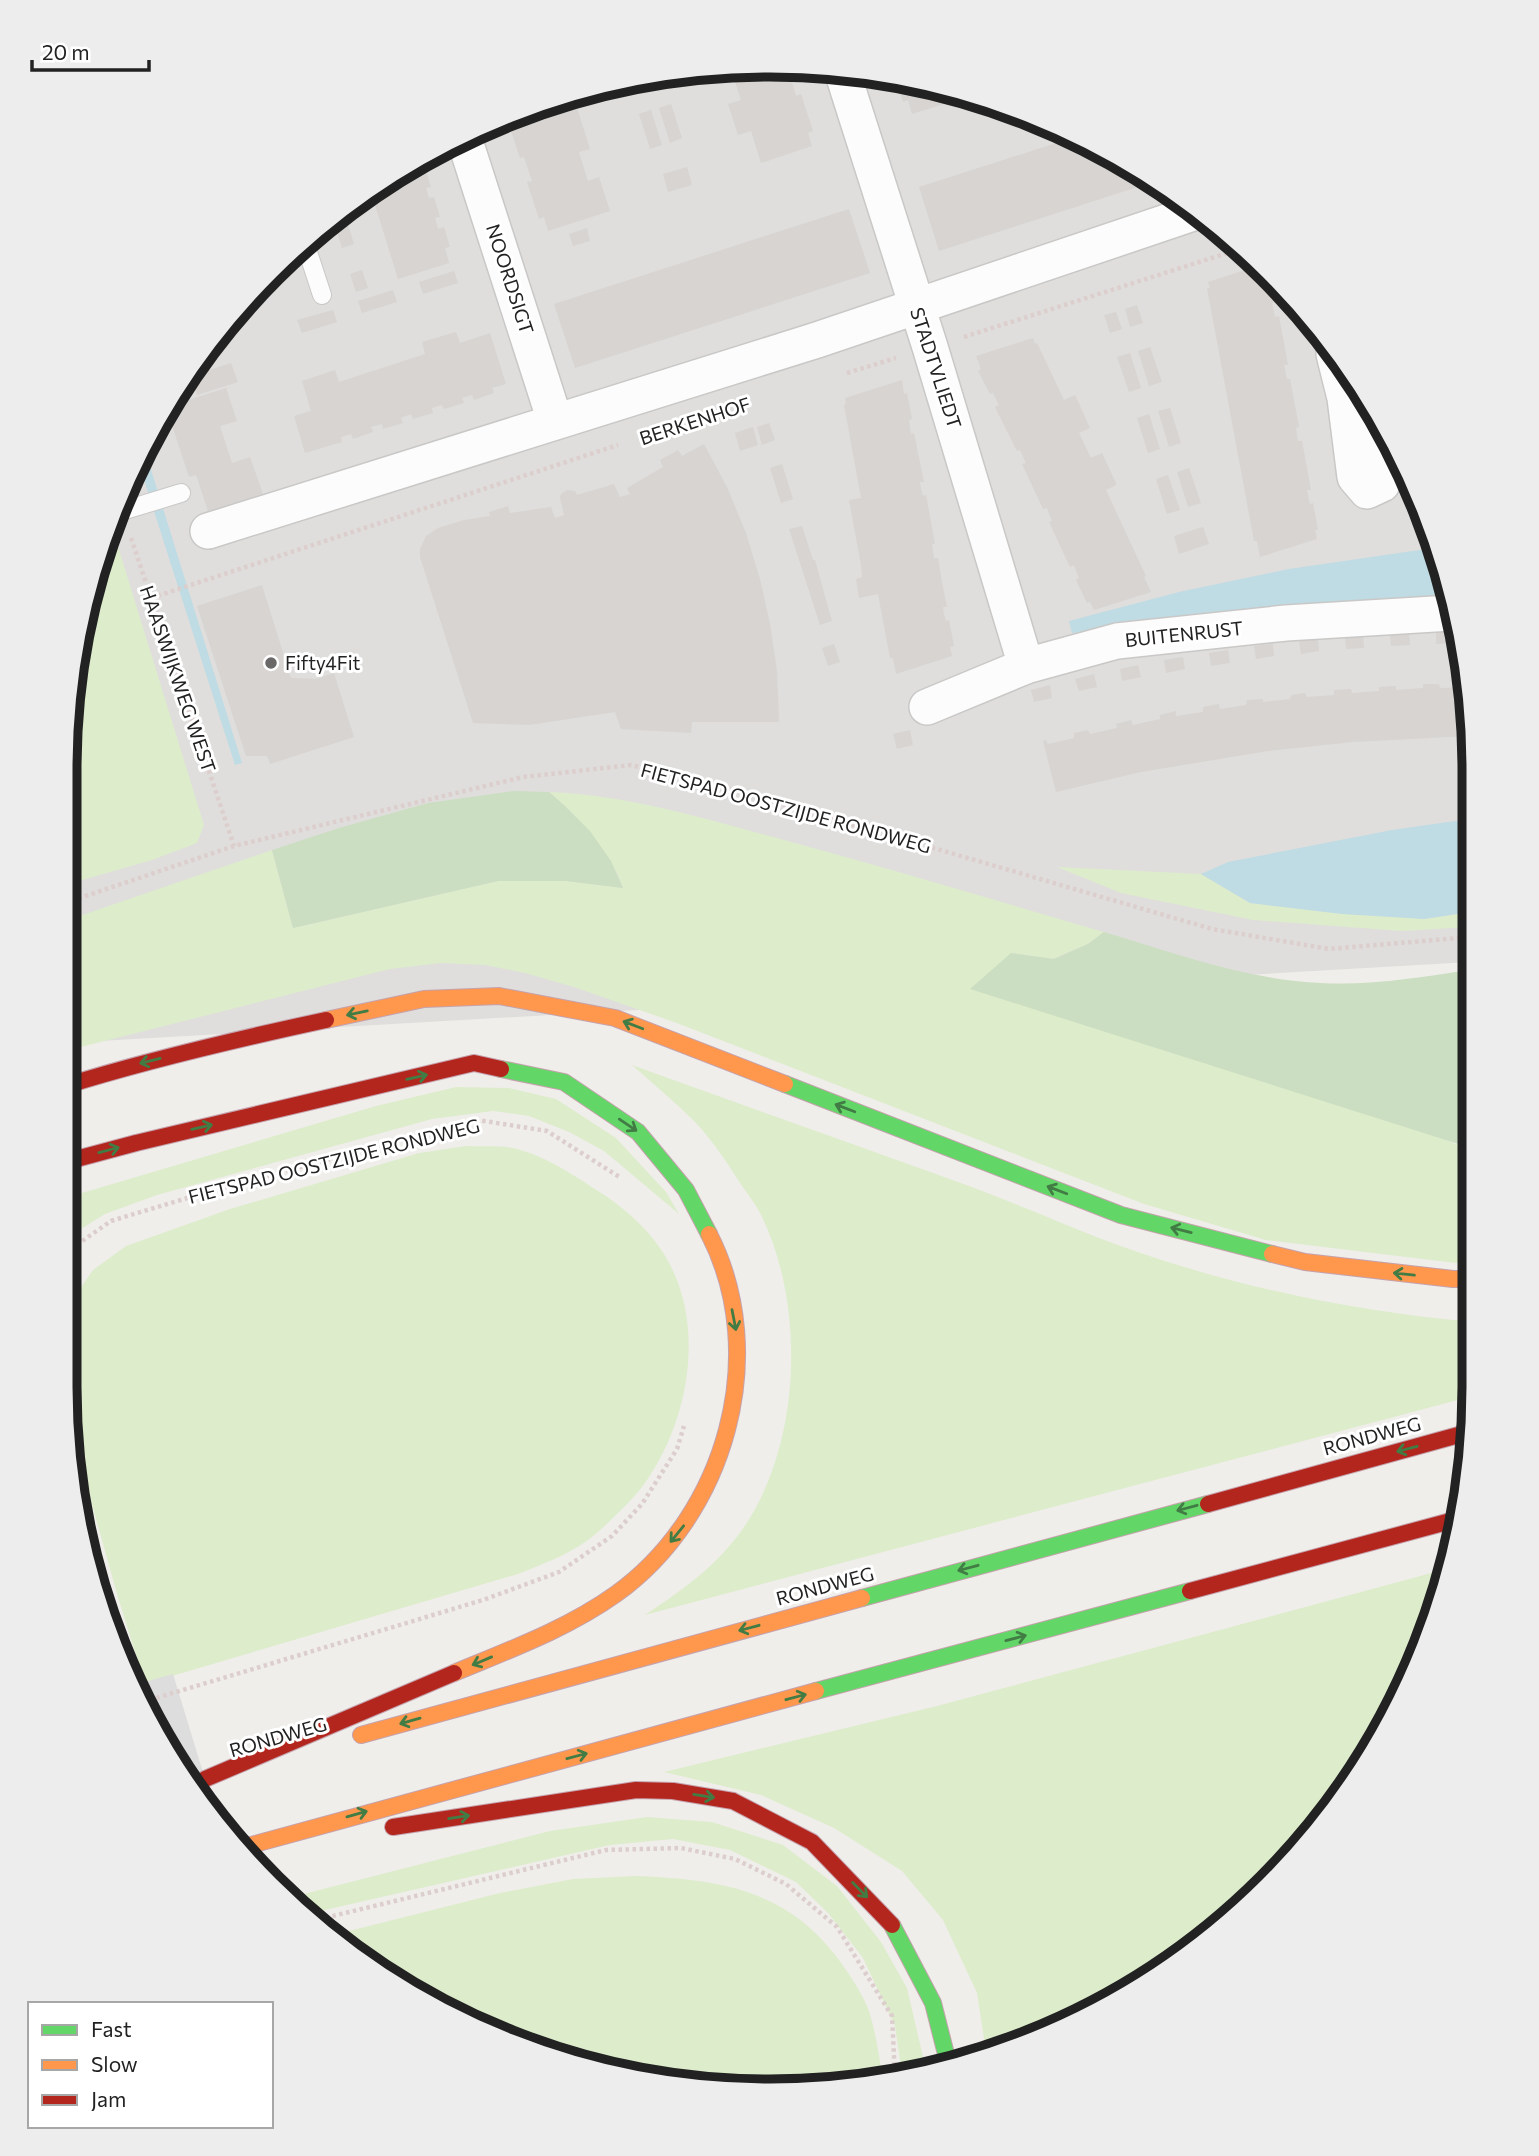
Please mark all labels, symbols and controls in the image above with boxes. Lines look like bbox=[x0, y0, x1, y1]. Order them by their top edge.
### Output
scale bar bbox=[32, 28, 149, 72]
text: 20 m bbox=[42, 39, 90, 64]
street label: NOORDSIGT bbox=[482, 221, 539, 337]
street label: STADTVLIEDT bbox=[906, 304, 967, 431]
street label: BERKENHOF bbox=[636, 392, 753, 449]
street label: HAASWIJKWEG WEST bbox=[136, 582, 221, 775]
street label: BUITENRUST bbox=[1124, 616, 1244, 651]
place label: Fifty4Fit bbox=[285, 651, 361, 674]
marker: Fifty4Fit bbox=[263, 655, 279, 671]
street label: FIETSPAD OOSTZIJDE RONDWEG bbox=[638, 758, 934, 857]
one-way arrow bbox=[346, 1007, 369, 1021]
one-way arrow bbox=[623, 1018, 645, 1030]
one-way arrow bbox=[139, 1055, 162, 1068]
one-way arrow bbox=[405, 1069, 428, 1083]
one-way arrow bbox=[835, 1100, 857, 1113]
street label: FIETSPAD OOSTZIJDE RONDWEG bbox=[186, 1113, 482, 1208]
one-way arrow bbox=[618, 1118, 637, 1133]
one-way arrow bbox=[190, 1120, 213, 1133]
one-way arrow bbox=[97, 1143, 120, 1156]
one-way arrow bbox=[1047, 1183, 1069, 1196]
one-way arrow bbox=[1170, 1223, 1193, 1236]
one-way arrow bbox=[1393, 1267, 1416, 1280]
one-way arrow bbox=[728, 1308, 742, 1331]
street label: RONDWEG bbox=[1320, 1411, 1423, 1460]
one-way arrow bbox=[1396, 1443, 1418, 1456]
one-way arrow bbox=[1177, 1503, 1199, 1516]
one-way arrow bbox=[669, 1524, 684, 1543]
street label: RONDWEG bbox=[773, 1561, 876, 1610]
one-way arrow bbox=[957, 1563, 979, 1576]
one-way arrow bbox=[738, 1623, 760, 1636]
one-way arrow bbox=[1004, 1631, 1027, 1644]
one-way arrow bbox=[472, 1656, 494, 1669]
one-way arrow bbox=[784, 1690, 807, 1703]
street label: RONDWEG bbox=[226, 1712, 329, 1761]
one-way arrow bbox=[399, 1716, 421, 1729]
one-way arrow bbox=[565, 1749, 587, 1762]
one-way arrow bbox=[692, 1790, 715, 1803]
one-way arrow bbox=[345, 1807, 367, 1820]
one-way arrow bbox=[447, 1810, 469, 1823]
one-way arrow bbox=[851, 1881, 868, 1898]
legend bbox=[28, 2002, 273, 2128]
text: Fast bbox=[91, 2016, 132, 2041]
text: Slow bbox=[91, 2051, 138, 2076]
text: Jam bbox=[91, 2086, 126, 2111]

